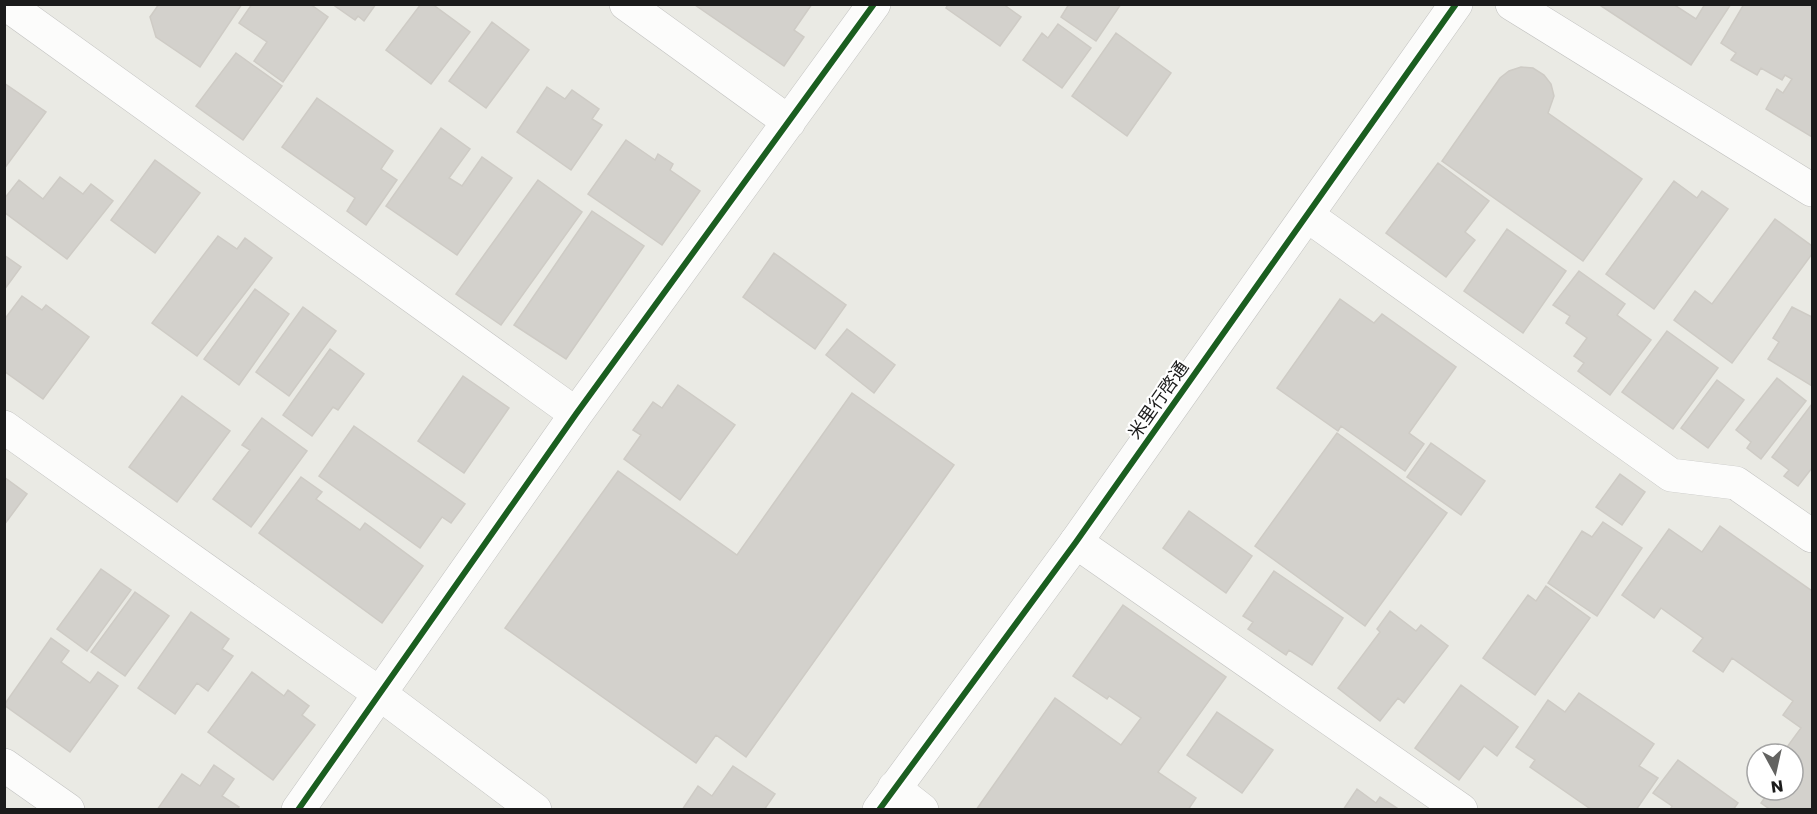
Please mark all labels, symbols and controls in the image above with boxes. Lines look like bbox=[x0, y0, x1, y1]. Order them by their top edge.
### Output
street label: 米里行啓通 bbox=[1122, 356, 1194, 444]
north arrow bbox=[1745, 742, 1805, 802]
text: N bbox=[1769, 774, 1785, 799]

